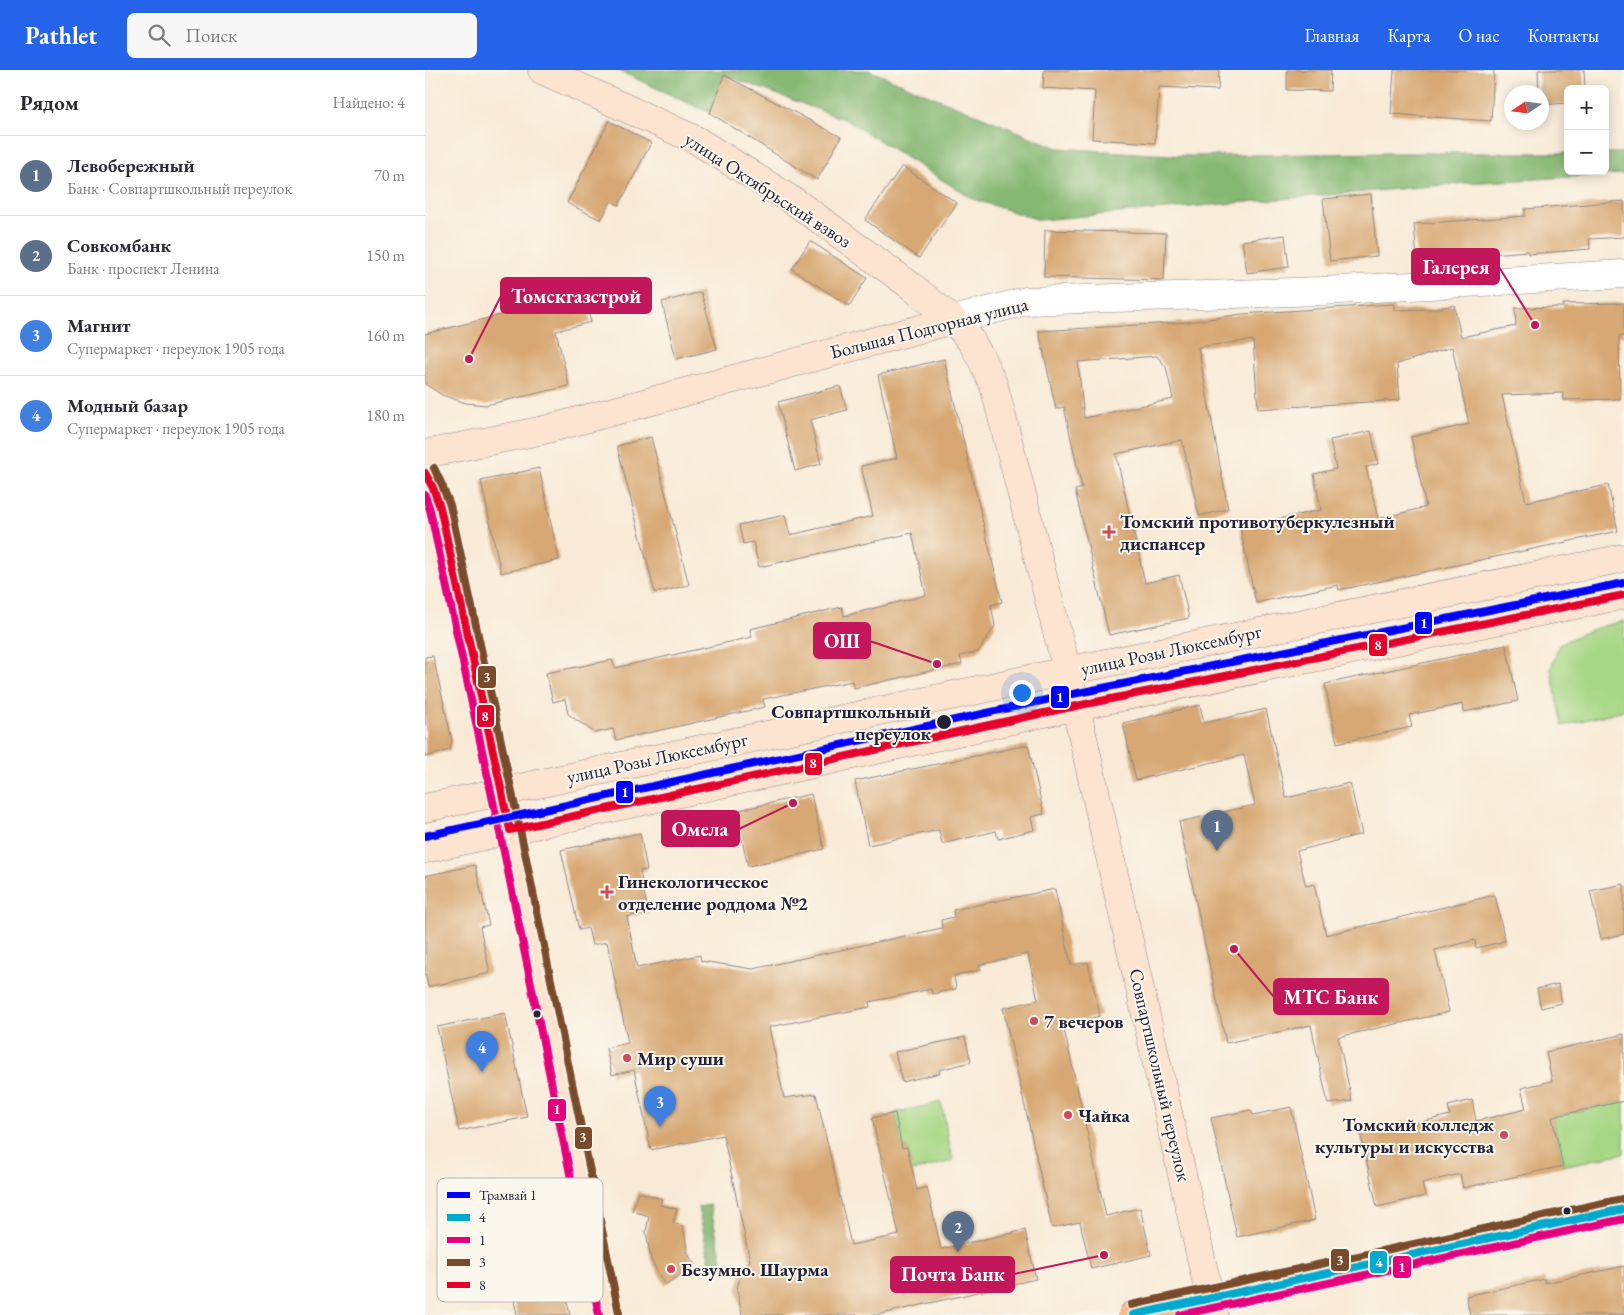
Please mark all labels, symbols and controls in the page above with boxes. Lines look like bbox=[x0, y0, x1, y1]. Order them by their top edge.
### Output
search box bbox=[127, 13, 477, 58]
text: Pathlet bbox=[25, 20, 97, 51]
icon: search bbox=[145, 21, 173, 49]
text: Поиск bbox=[185, 23, 237, 48]
text: Главная bbox=[1305, 24, 1359, 47]
text: Карта bbox=[1387, 24, 1430, 47]
text: О нас bbox=[1458, 24, 1500, 47]
text: Контакты bbox=[1528, 24, 1599, 47]
north arrow bbox=[1504, 85, 1549, 130]
map controls bbox=[1564, 85, 1609, 175]
button: + bbox=[1564, 85, 1609, 130]
text: Рядом bbox=[20, 89, 79, 116]
text: Найдено: 4 bbox=[333, 92, 405, 113]
street label: улица Октябрьский взвоз bbox=[680, 127, 856, 253]
button: − bbox=[1564, 130, 1609, 175]
text: Левобережный bbox=[67, 153, 195, 178]
text: 1 bbox=[32, 165, 40, 186]
text: 70 m bbox=[374, 165, 405, 186]
text: Банк · Совпартшкольный переулок bbox=[67, 178, 292, 199]
text: Совкомбанк bbox=[67, 233, 171, 258]
text: 2 bbox=[32, 245, 40, 266]
text: 150 m bbox=[366, 245, 405, 266]
callout: Галерея bbox=[1412, 249, 1499, 284]
text: Галерея bbox=[1423, 254, 1490, 280]
text: Банк · проспект Ленина bbox=[67, 258, 220, 279]
callout: Томскгазстрой bbox=[501, 278, 651, 313]
text: Томскгазстрой bbox=[511, 283, 641, 309]
street label: Большая Подгорная улица bbox=[827, 291, 1031, 365]
text: Магнит bbox=[67, 313, 131, 338]
text: 3 bbox=[32, 325, 40, 346]
text: 160 m bbox=[366, 325, 405, 346]
text: Супермаркет · переулок 1905 года bbox=[67, 338, 285, 359]
text: Модный базар bbox=[67, 393, 188, 418]
text: 4 bbox=[32, 405, 40, 426]
text: 180 m bbox=[366, 405, 405, 426]
text: Супермаркет · переулок 1905 года bbox=[67, 418, 285, 439]
place label: Томский противотуберкулезный диспансер bbox=[1120, 509, 1395, 556]
marker: Томский противотуберкулезный диспансер bbox=[1102, 525, 1116, 539]
line badge: 1 bbox=[1414, 611, 1433, 635]
text: 1 bbox=[1420, 614, 1428, 632]
street label: улица Розы Люксембург bbox=[1078, 619, 1264, 681]
callout: ОШ bbox=[814, 623, 870, 658]
text: ОШ bbox=[824, 628, 860, 654]
line badge: 8 bbox=[1368, 633, 1388, 657]
text: 8 bbox=[1374, 636, 1382, 654]
line badge: 3 bbox=[477, 665, 497, 689]
text: 3 bbox=[483, 668, 491, 686]
your location bbox=[1009, 680, 1035, 706]
line badge: 1 bbox=[1050, 685, 1070, 709]
text: 1 bbox=[1056, 688, 1064, 706]
place label: Совпартшкольный переулок bbox=[771, 699, 931, 746]
line badge: 8 bbox=[476, 704, 495, 728]
text: 8 bbox=[481, 707, 489, 725]
marker: Совпартшкольный переулок bbox=[935, 713, 953, 731]
street label: улица Розы Люксембург bbox=[564, 727, 750, 789]
line badge: 8 bbox=[804, 752, 823, 776]
text: 8 bbox=[809, 754, 817, 772]
line badge: 1 bbox=[615, 780, 634, 804]
text: 1 bbox=[621, 783, 629, 801]
pin: 1 bbox=[1201, 810, 1233, 851]
callout: Омела bbox=[662, 811, 739, 846]
text: Омела bbox=[672, 816, 728, 842]
place label: Гинекологическое отделение роддома №2 bbox=[618, 869, 808, 916]
marker: Гинекологическое отделение роддома №2 bbox=[600, 885, 614, 899]
street label: Совпартшкольный переулок bbox=[1123, 966, 1197, 1184]
callout: МТС Банк bbox=[1274, 979, 1388, 1014]
text: МТС Банк bbox=[1284, 984, 1378, 1010]
unlabelled marker bbox=[532, 1009, 542, 1019]
place label: 7 вечеров bbox=[1044, 1009, 1124, 1034]
marker: 7 вечеров bbox=[1028, 1015, 1040, 1027]
pin: 4 bbox=[466, 1031, 498, 1072]
place label: Мир суши bbox=[637, 1046, 724, 1071]
marker: Мир суши bbox=[621, 1052, 633, 1064]
pin: 3 bbox=[644, 1086, 676, 1127]
line badge: 1 bbox=[547, 1098, 567, 1122]
text: 1 bbox=[553, 1100, 561, 1118]
place label: Чайка bbox=[1078, 1103, 1131, 1128]
marker: Чайка bbox=[1062, 1109, 1074, 1121]
place label: Томский колледж культуры и искусства bbox=[1315, 1112, 1495, 1159]
line badge: 3 bbox=[574, 1126, 593, 1150]
text: 3 bbox=[579, 1128, 587, 1146]
marker: Томский колледж культуры и искусства bbox=[1498, 1129, 1510, 1141]
legend bbox=[437, 1178, 603, 1302]
text: Трамвай 1 bbox=[479, 1186, 537, 1204]
unlabelled marker bbox=[1562, 1206, 1572, 1216]
text: 4 bbox=[479, 1208, 486, 1226]
pin: 2 bbox=[942, 1211, 974, 1252]
text: 1 bbox=[479, 1231, 486, 1249]
line badge: 3 bbox=[1330, 1248, 1350, 1272]
line badge: 4 bbox=[1369, 1250, 1388, 1274]
text: 3 bbox=[1336, 1251, 1344, 1269]
text: 3 bbox=[479, 1253, 486, 1271]
text: 4 bbox=[1375, 1253, 1383, 1271]
line badge: 1 bbox=[1392, 1255, 1412, 1279]
place label: Безумно. Шаурма bbox=[681, 1257, 829, 1282]
callout: Почта Банк bbox=[891, 1257, 1014, 1292]
text: 1 bbox=[1398, 1258, 1406, 1276]
text: Почта Банк bbox=[901, 1261, 1005, 1287]
marker: Безумно. Шаурма bbox=[665, 1263, 677, 1275]
text: 8 bbox=[479, 1276, 486, 1294]

